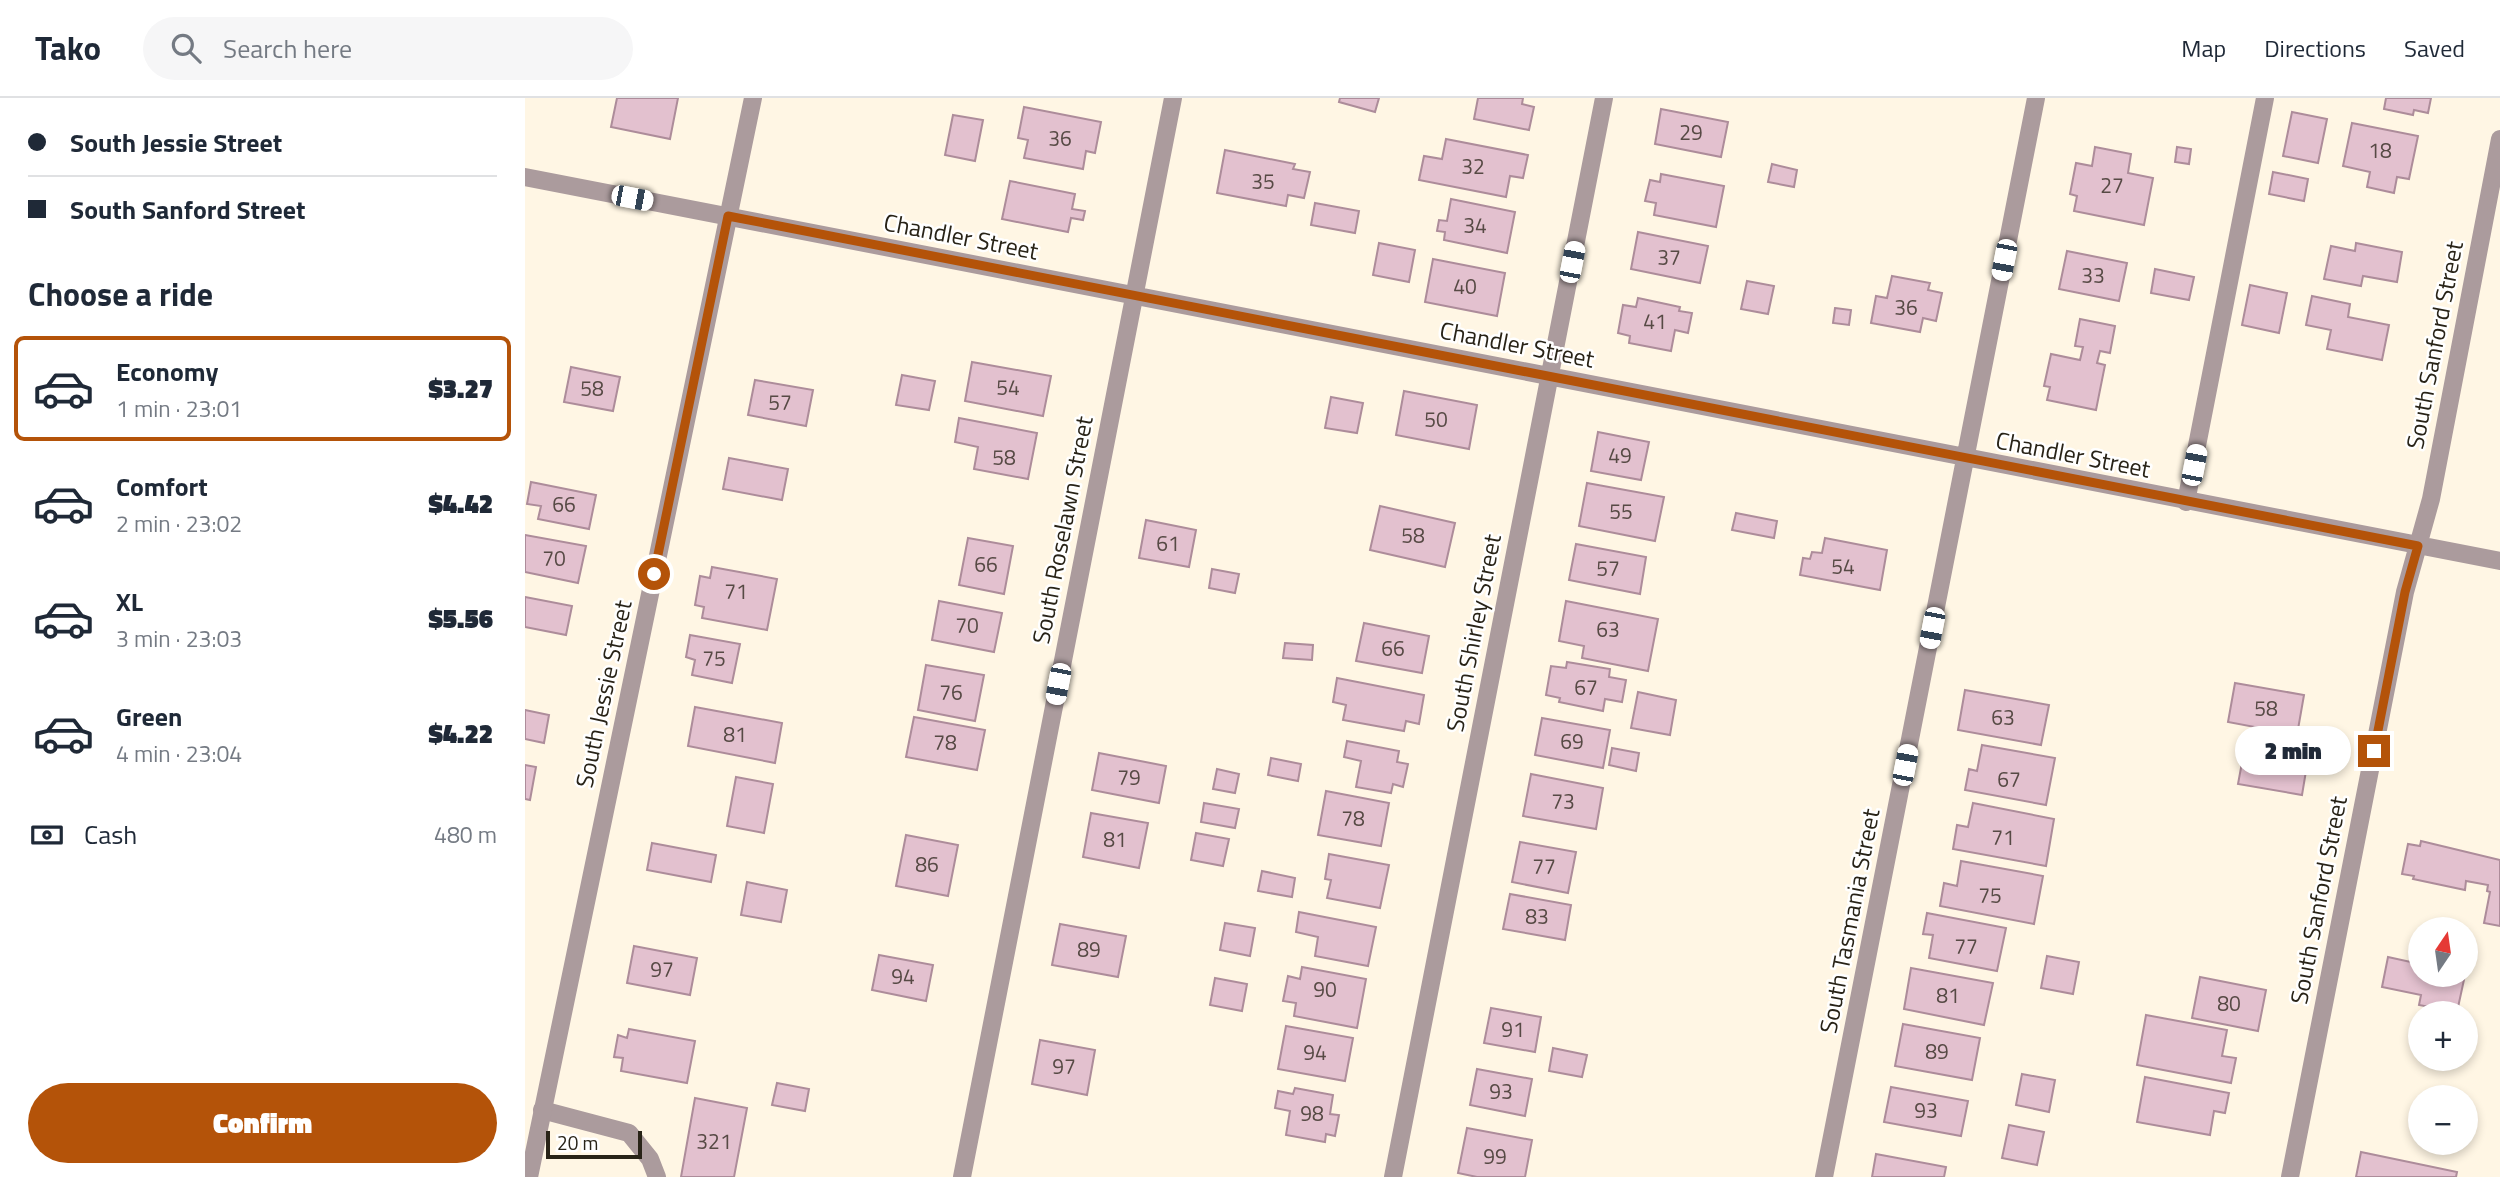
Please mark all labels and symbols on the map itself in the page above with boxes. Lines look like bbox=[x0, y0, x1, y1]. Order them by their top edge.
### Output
house number: 29 bbox=[1679, 116, 1703, 148]
house number: 36 bbox=[1048, 122, 1072, 154]
house number: 18 bbox=[2368, 134, 2392, 166]
house number: 32 bbox=[1461, 150, 1485, 182]
house number: 35 bbox=[1251, 165, 1275, 197]
house number: 27 bbox=[2100, 169, 2124, 201]
car bbox=[610, 184, 655, 212]
street label: Chandler Street bbox=[881, 203, 1042, 269]
house number: 34 bbox=[1463, 209, 1487, 241]
car bbox=[1990, 237, 2019, 283]
street label: South Sanford Street bbox=[2396, 237, 2472, 452]
car bbox=[1558, 239, 1587, 285]
house number: 37 bbox=[1657, 241, 1681, 273]
house number: 33 bbox=[2081, 259, 2105, 291]
house number: 40 bbox=[1453, 270, 1477, 302]
house number: 36 bbox=[1894, 291, 1918, 323]
house number: 41 bbox=[1643, 305, 1667, 337]
street label: Chandler Street bbox=[1437, 311, 1598, 377]
house number: 54 bbox=[996, 371, 1020, 403]
house number: 58 bbox=[580, 372, 604, 404]
house number: 57 bbox=[768, 386, 792, 418]
house number: 50 bbox=[1424, 403, 1448, 435]
street label: South Roselawn Street bbox=[1022, 412, 1102, 647]
street label: Chandler Street bbox=[1993, 421, 2154, 487]
house number: 49 bbox=[1608, 439, 1632, 471]
house number: 58 bbox=[992, 441, 1016, 473]
car bbox=[2180, 442, 2209, 488]
house number: 66 bbox=[552, 488, 576, 520]
house number: 55 bbox=[1609, 495, 1633, 527]
house number: 58 bbox=[1401, 519, 1425, 551]
house number: 61 bbox=[1156, 527, 1180, 559]
street label: South Shirley Street bbox=[1436, 530, 1510, 735]
house number: 70 bbox=[542, 542, 566, 574]
house number: 66 bbox=[974, 548, 998, 580]
house number: 54 bbox=[1831, 550, 1855, 582]
house number: 57 bbox=[1596, 552, 1620, 584]
route start bbox=[638, 558, 670, 590]
house number: 71 bbox=[724, 575, 748, 607]
street label: South Jessie Street bbox=[566, 596, 641, 791]
car bbox=[1918, 605, 1947, 651]
house number: 70 bbox=[955, 609, 979, 641]
house number: 63 bbox=[1596, 613, 1620, 645]
house number: 66 bbox=[1381, 632, 1405, 664]
house number: 75 bbox=[702, 642, 726, 674]
car bbox=[1044, 661, 1073, 707]
house number: 67 bbox=[1574, 671, 1598, 703]
house number: 76 bbox=[939, 676, 963, 708]
house number: 58 bbox=[2254, 692, 2278, 724]
house number: 63 bbox=[1991, 701, 2015, 733]
house number: 81 bbox=[723, 718, 747, 750]
house number: 69 bbox=[1560, 725, 1584, 757]
house number: 78 bbox=[933, 726, 957, 758]
callout: 2 min bbox=[2234, 726, 2350, 776]
route end bbox=[2358, 735, 2390, 767]
car bbox=[1891, 742, 1920, 788]
house number: 79 bbox=[1117, 761, 1141, 793]
house number: 67 bbox=[1997, 763, 2021, 795]
house number: 73 bbox=[1551, 785, 1575, 817]
street label: South Sanford Street bbox=[2280, 792, 2356, 1007]
house number: 78 bbox=[1341, 802, 1365, 834]
street label: South Tasmania Street bbox=[1810, 805, 1889, 1036]
house number: 71 bbox=[1991, 821, 2015, 853]
house number: 81 bbox=[1103, 823, 1127, 855]
house number: 86 bbox=[915, 848, 939, 880]
house number: 77 bbox=[1532, 850, 1556, 882]
house number: 75 bbox=[1978, 879, 2002, 911]
house number: 83 bbox=[1525, 900, 1549, 932]
north arrow bbox=[2408, 917, 2478, 987]
house number: 77 bbox=[1954, 930, 1978, 962]
house number: 89 bbox=[1077, 933, 1101, 965]
house number: 97 bbox=[650, 953, 674, 985]
house number: 94 bbox=[891, 960, 915, 992]
house number: 90 bbox=[1313, 973, 1337, 1005]
house number: 81 bbox=[1936, 979, 1960, 1011]
house number: 80 bbox=[2217, 987, 2241, 1019]
house number: 91 bbox=[1501, 1013, 1525, 1045]
house number: 89 bbox=[1925, 1035, 1949, 1067]
house number: 94 bbox=[1303, 1036, 1327, 1068]
house number: 97 bbox=[1052, 1050, 1076, 1082]
house number: 93 bbox=[1489, 1075, 1513, 1107]
house number: 93 bbox=[1914, 1094, 1938, 1126]
house number: 98 bbox=[1300, 1097, 1324, 1129]
house number: 321 bbox=[696, 1125, 732, 1157]
scale bar bbox=[546, 1128, 642, 1160]
house number: 99 bbox=[1483, 1140, 1507, 1172]

